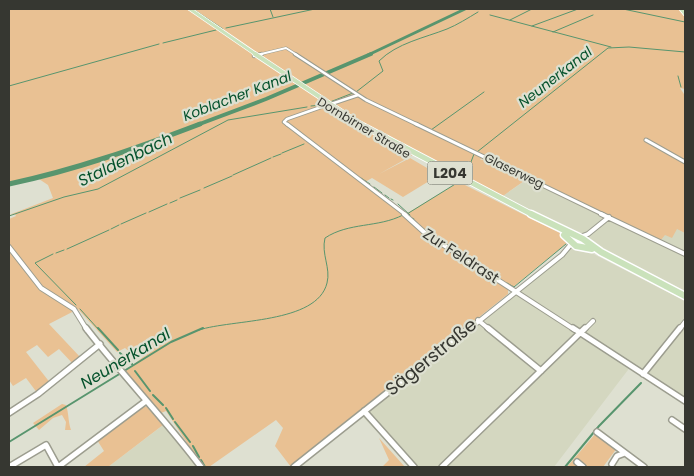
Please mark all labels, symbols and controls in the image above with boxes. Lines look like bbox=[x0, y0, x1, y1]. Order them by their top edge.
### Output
water label: Neunerkanal bbox=[514, 41, 597, 112]
water label: Koblacher Kanal bbox=[180, 66, 295, 126]
street label: Dornbirner Straße bbox=[314, 93, 414, 162]
water label: Staldenbach bbox=[74, 127, 176, 192]
street label: Glaserweg bbox=[482, 149, 547, 192]
road number: L204 bbox=[428, 162, 472, 184]
street label: Zur Feldrast bbox=[419, 223, 503, 288]
street label: Sägerstraße bbox=[380, 312, 482, 401]
water label: Neunerkanal bbox=[76, 322, 175, 394]

